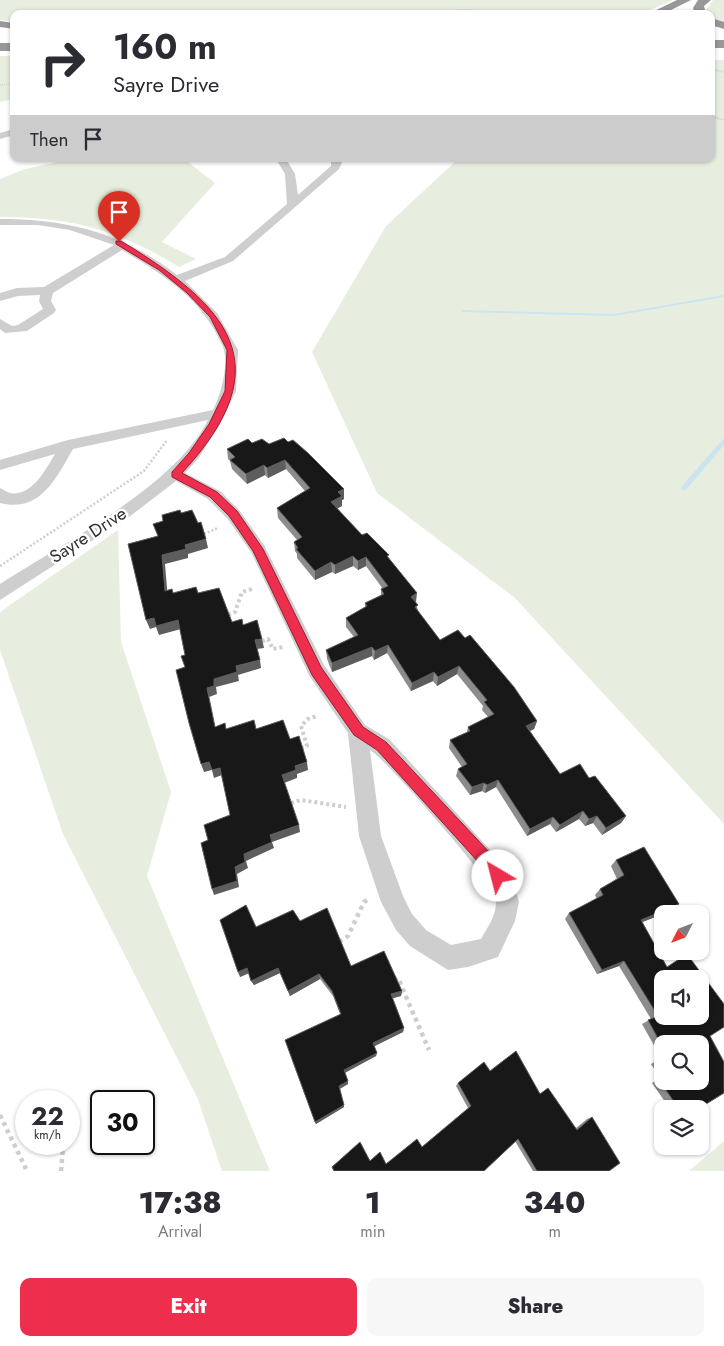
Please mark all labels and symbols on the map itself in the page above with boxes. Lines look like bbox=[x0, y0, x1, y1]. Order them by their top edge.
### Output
pin bbox=[98, 191, 140, 242]
street label: Sayre Drive bbox=[44, 500, 132, 570]
position arrow bbox=[471, 849, 523, 901]
north arrow bbox=[654, 905, 709, 960]
speed limit sign: 30 bbox=[90, 1090, 155, 1155]

